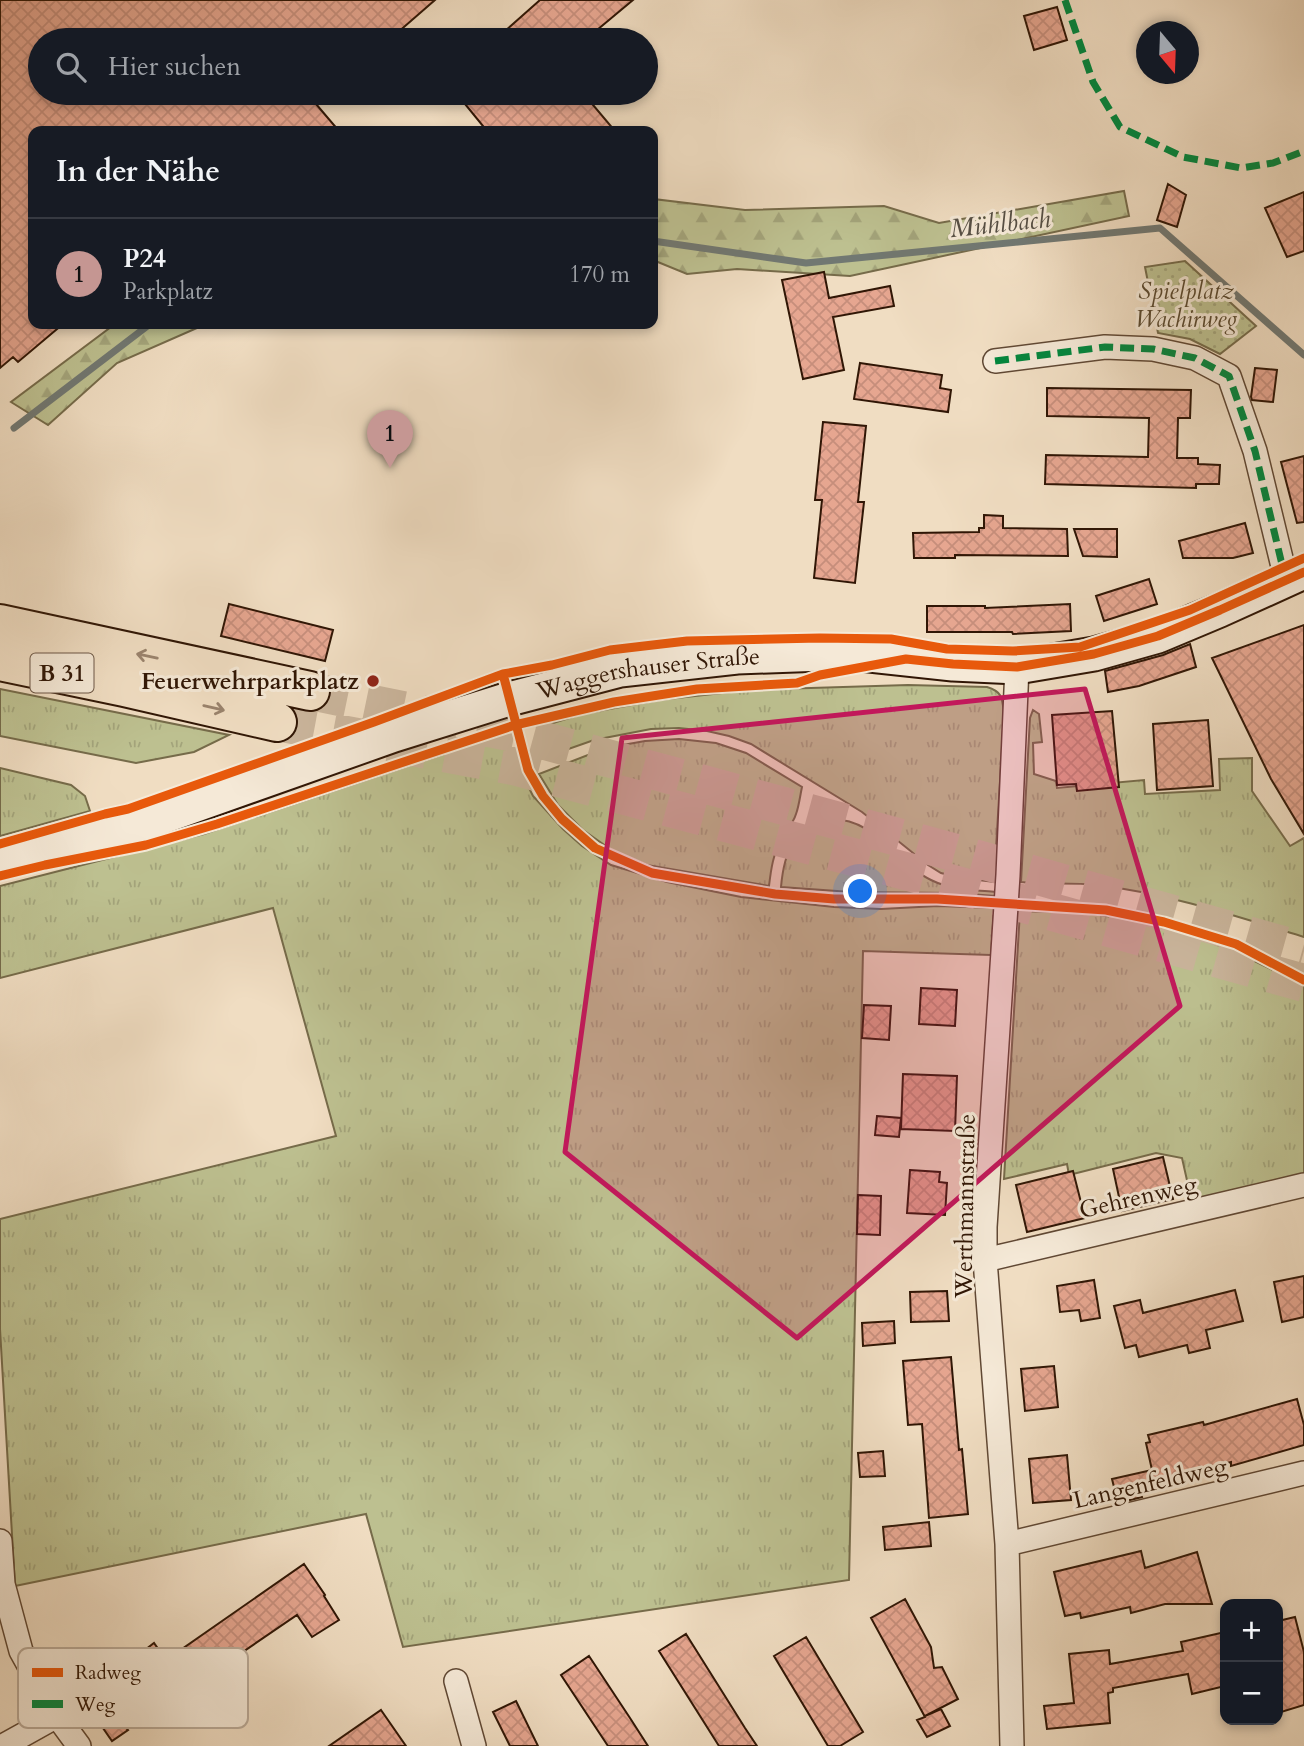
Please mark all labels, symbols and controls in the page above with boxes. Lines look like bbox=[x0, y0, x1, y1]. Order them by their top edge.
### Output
north arrow bbox=[1136, 21, 1199, 84]
search box bbox=[28, 28, 658, 105]
icon: search bbox=[52, 48, 90, 86]
text: Hier suchen bbox=[108, 49, 241, 84]
text: In der Nähe bbox=[56, 151, 220, 192]
water label: Mühlbach bbox=[948, 201, 1053, 246]
text: P24 bbox=[123, 241, 166, 276]
text: 1 bbox=[73, 259, 85, 290]
text: 170 m bbox=[569, 259, 630, 290]
park label: Spielplatz Wachirweg bbox=[1135, 275, 1237, 336]
text: Parkplatz bbox=[123, 276, 213, 307]
pin: 1 bbox=[367, 410, 413, 468]
street label: Waggershauser Straße bbox=[532, 640, 760, 708]
one-way arrow bbox=[136, 648, 159, 662]
road number: B 31 bbox=[31, 653, 94, 692]
place label: Feuerwehrparkplatz bbox=[141, 665, 359, 698]
marker: Feuerwehrparkplatz bbox=[365, 673, 381, 689]
one-way arrow bbox=[202, 702, 225, 715]
your location bbox=[843, 874, 877, 908]
street label: Werthmannstraße bbox=[947, 1113, 984, 1300]
street label: Gehrenweg bbox=[1076, 1168, 1201, 1227]
street label: Langenfeldweg bbox=[1070, 1450, 1231, 1517]
map controls bbox=[1220, 1599, 1283, 1725]
button: + bbox=[1220, 1599, 1283, 1662]
legend bbox=[18, 1648, 248, 1728]
text: Radweg bbox=[75, 1660, 141, 1686]
button: − bbox=[1220, 1662, 1283, 1725]
text: Weg bbox=[74, 1692, 116, 1718]

